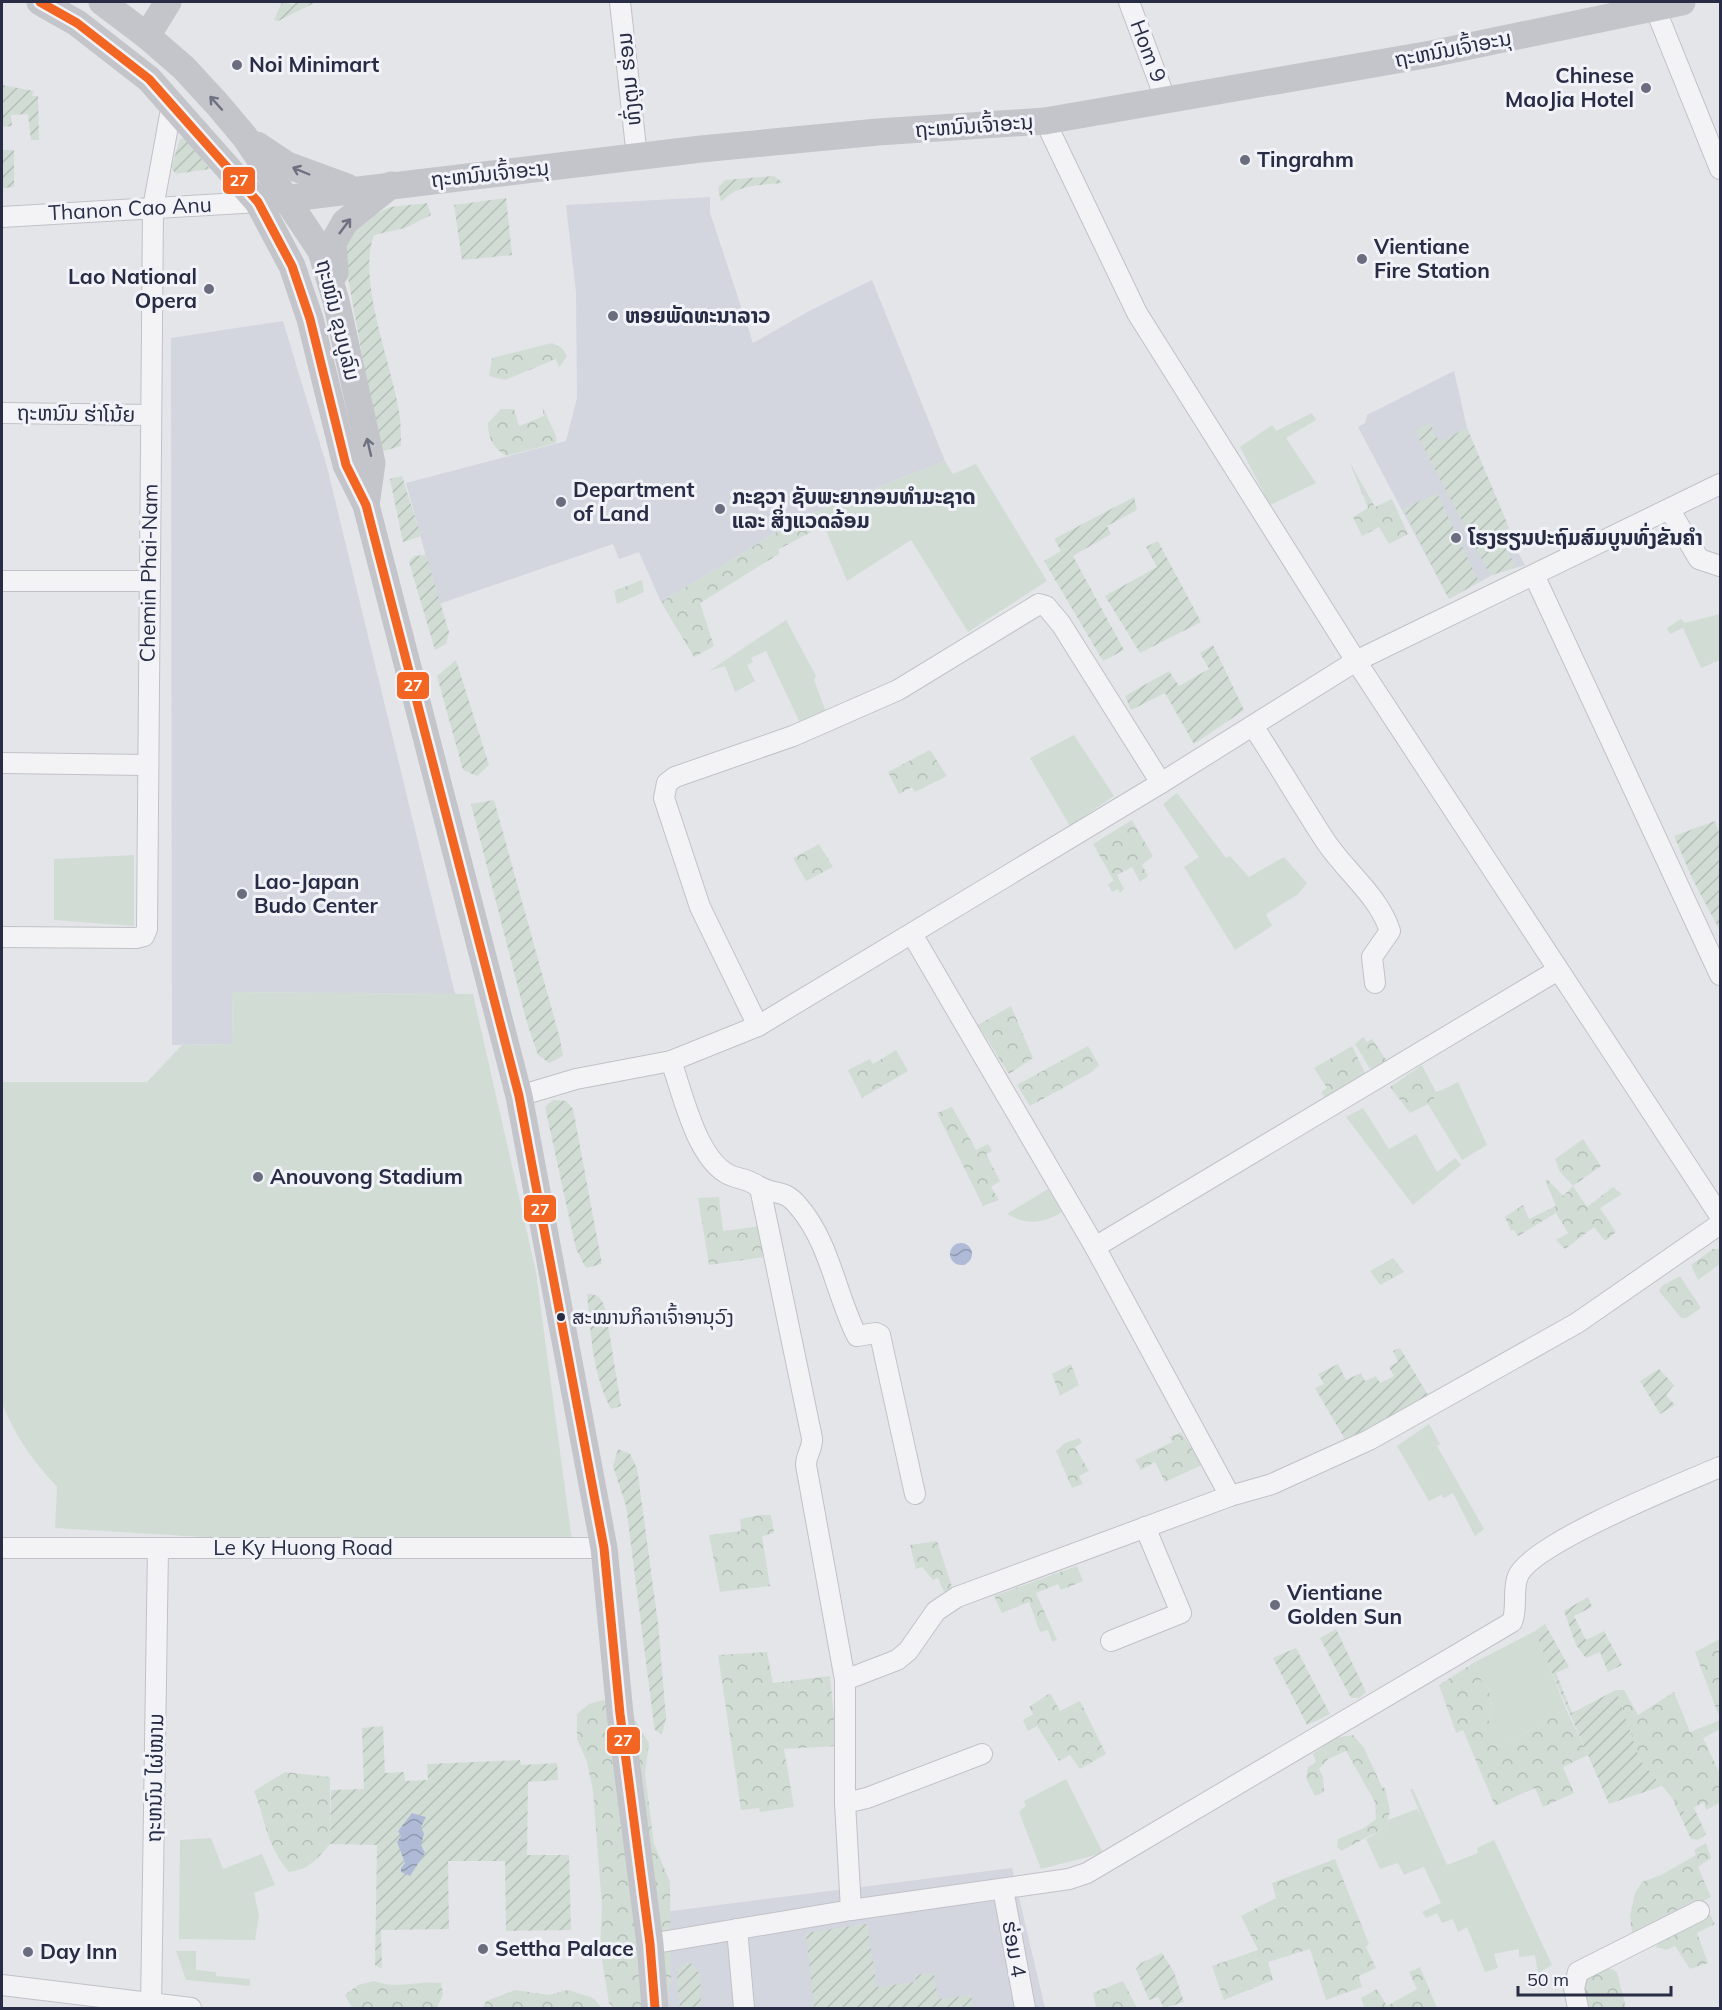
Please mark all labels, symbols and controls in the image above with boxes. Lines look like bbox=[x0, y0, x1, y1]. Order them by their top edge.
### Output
street label: Hom 9 bbox=[1125, 16, 1173, 85]
street label: ຖະຫນົນເຈົ້າອະນຸ bbox=[1392, 22, 1514, 74]
street label: ທົ່ງຕູມ ຮ່ອມ bbox=[609, 31, 648, 127]
place label: Noi Minimart bbox=[249, 51, 379, 77]
marker: Noi Minimart bbox=[230, 58, 244, 72]
place label: Chinese MaoJia Hotel bbox=[1505, 62, 1634, 112]
marker: Chinese MaoJia Hotel bbox=[1639, 81, 1653, 95]
one-way arrow bbox=[209, 96, 223, 111]
street label: ຖະຫນົນເຈົ້າອະນຸ bbox=[914, 106, 1034, 144]
place label: Tingrahm bbox=[1257, 146, 1354, 172]
street label: ຖະຫນົນເຈົ້າອະນຸ bbox=[429, 152, 551, 194]
marker: Tingrahm bbox=[1238, 153, 1252, 167]
one-way arrow bbox=[293, 165, 311, 176]
line badge: 27 bbox=[222, 166, 256, 195]
text: 27 bbox=[229, 170, 249, 190]
street label: Thanon Cao Anu bbox=[48, 191, 212, 225]
one-way arrow bbox=[339, 218, 351, 234]
place label: Vientiane Fire Station bbox=[1373, 233, 1490, 283]
marker: Vientiane Fire Station bbox=[1355, 252, 1369, 266]
street label: ຖະໜົນ ຂຸນບູລົມ bbox=[309, 256, 367, 384]
place label: Lao National Opera bbox=[68, 263, 197, 313]
marker: Lao National Opera bbox=[202, 282, 216, 296]
place label: ຫອຍພັດທະນາລາວ bbox=[625, 302, 770, 328]
marker: ຫອຍພັດທະນາລາວ bbox=[606, 309, 620, 323]
street label: ຖະຫນົນ ຮ່າໂນ້ຍ bbox=[16, 399, 136, 427]
one-way arrow bbox=[362, 438, 374, 457]
place label: Department of Land bbox=[573, 476, 694, 526]
street label: Chemin Phai-Nam bbox=[133, 483, 163, 663]
place label: ກະຊວງ ຊັບພະຍາກອນທຳມະຊາດ ແລະ ສິ່ງແວດລ້ອມ bbox=[732, 483, 976, 533]
marker: Department of Land bbox=[554, 495, 568, 509]
marker: ກະຊວງ ຊັບພະຍາກອນທຳມະຊາດ ແລະ ສິ່ງແວດລ້ອມ bbox=[713, 502, 727, 516]
place label: ໂຮງຮຽນປະຖົມສົມບູນທົ່ງຂັນຄຳ bbox=[1467, 522, 1703, 551]
marker: ໂຮງຮຽນປະຖົມສົມບູນທົ່ງຂັນຄຳ bbox=[1449, 531, 1463, 545]
line badge: 27 bbox=[396, 671, 430, 700]
text: 27 bbox=[403, 675, 423, 695]
place label: Lao-Japan Budo Center bbox=[254, 868, 378, 918]
marker: Lao-Japan Budo Center bbox=[235, 887, 249, 901]
place label: Anouvong Stadium bbox=[270, 1163, 463, 1189]
marker: Anouvong Stadium bbox=[251, 1170, 265, 1184]
line badge: 27 bbox=[523, 1194, 557, 1223]
text: 27 bbox=[530, 1199, 550, 1219]
place label: ສະໝານກິລາເຈົ້າອານຸວົງ bbox=[572, 1302, 734, 1330]
marker: ສະໝານກິລາເຈົ້າອານຸວົງ bbox=[555, 1311, 567, 1323]
street label: Le Ky Huong Road bbox=[213, 1534, 393, 1560]
place label: Vientiane Golden Sun bbox=[1286, 1579, 1402, 1629]
marker: Vientiane Golden Sun bbox=[1268, 1598, 1282, 1612]
street label: ຖະຫນົນ ໄຜ່ໜາມ bbox=[140, 1713, 168, 1843]
line badge: 27 bbox=[606, 1726, 641, 1755]
text: 27 bbox=[613, 1730, 633, 1750]
street label: ຮ່ອມ 4 bbox=[997, 1919, 1033, 1979]
place label: Settha Palace bbox=[495, 1935, 634, 1961]
place label: Day Inn bbox=[40, 1938, 117, 1964]
marker: Settha Palace bbox=[476, 1942, 490, 1956]
marker: Day Inn bbox=[21, 1945, 35, 1959]
scale bar bbox=[1518, 1959, 1671, 1997]
text: 50 m bbox=[1527, 1968, 1569, 1991]

